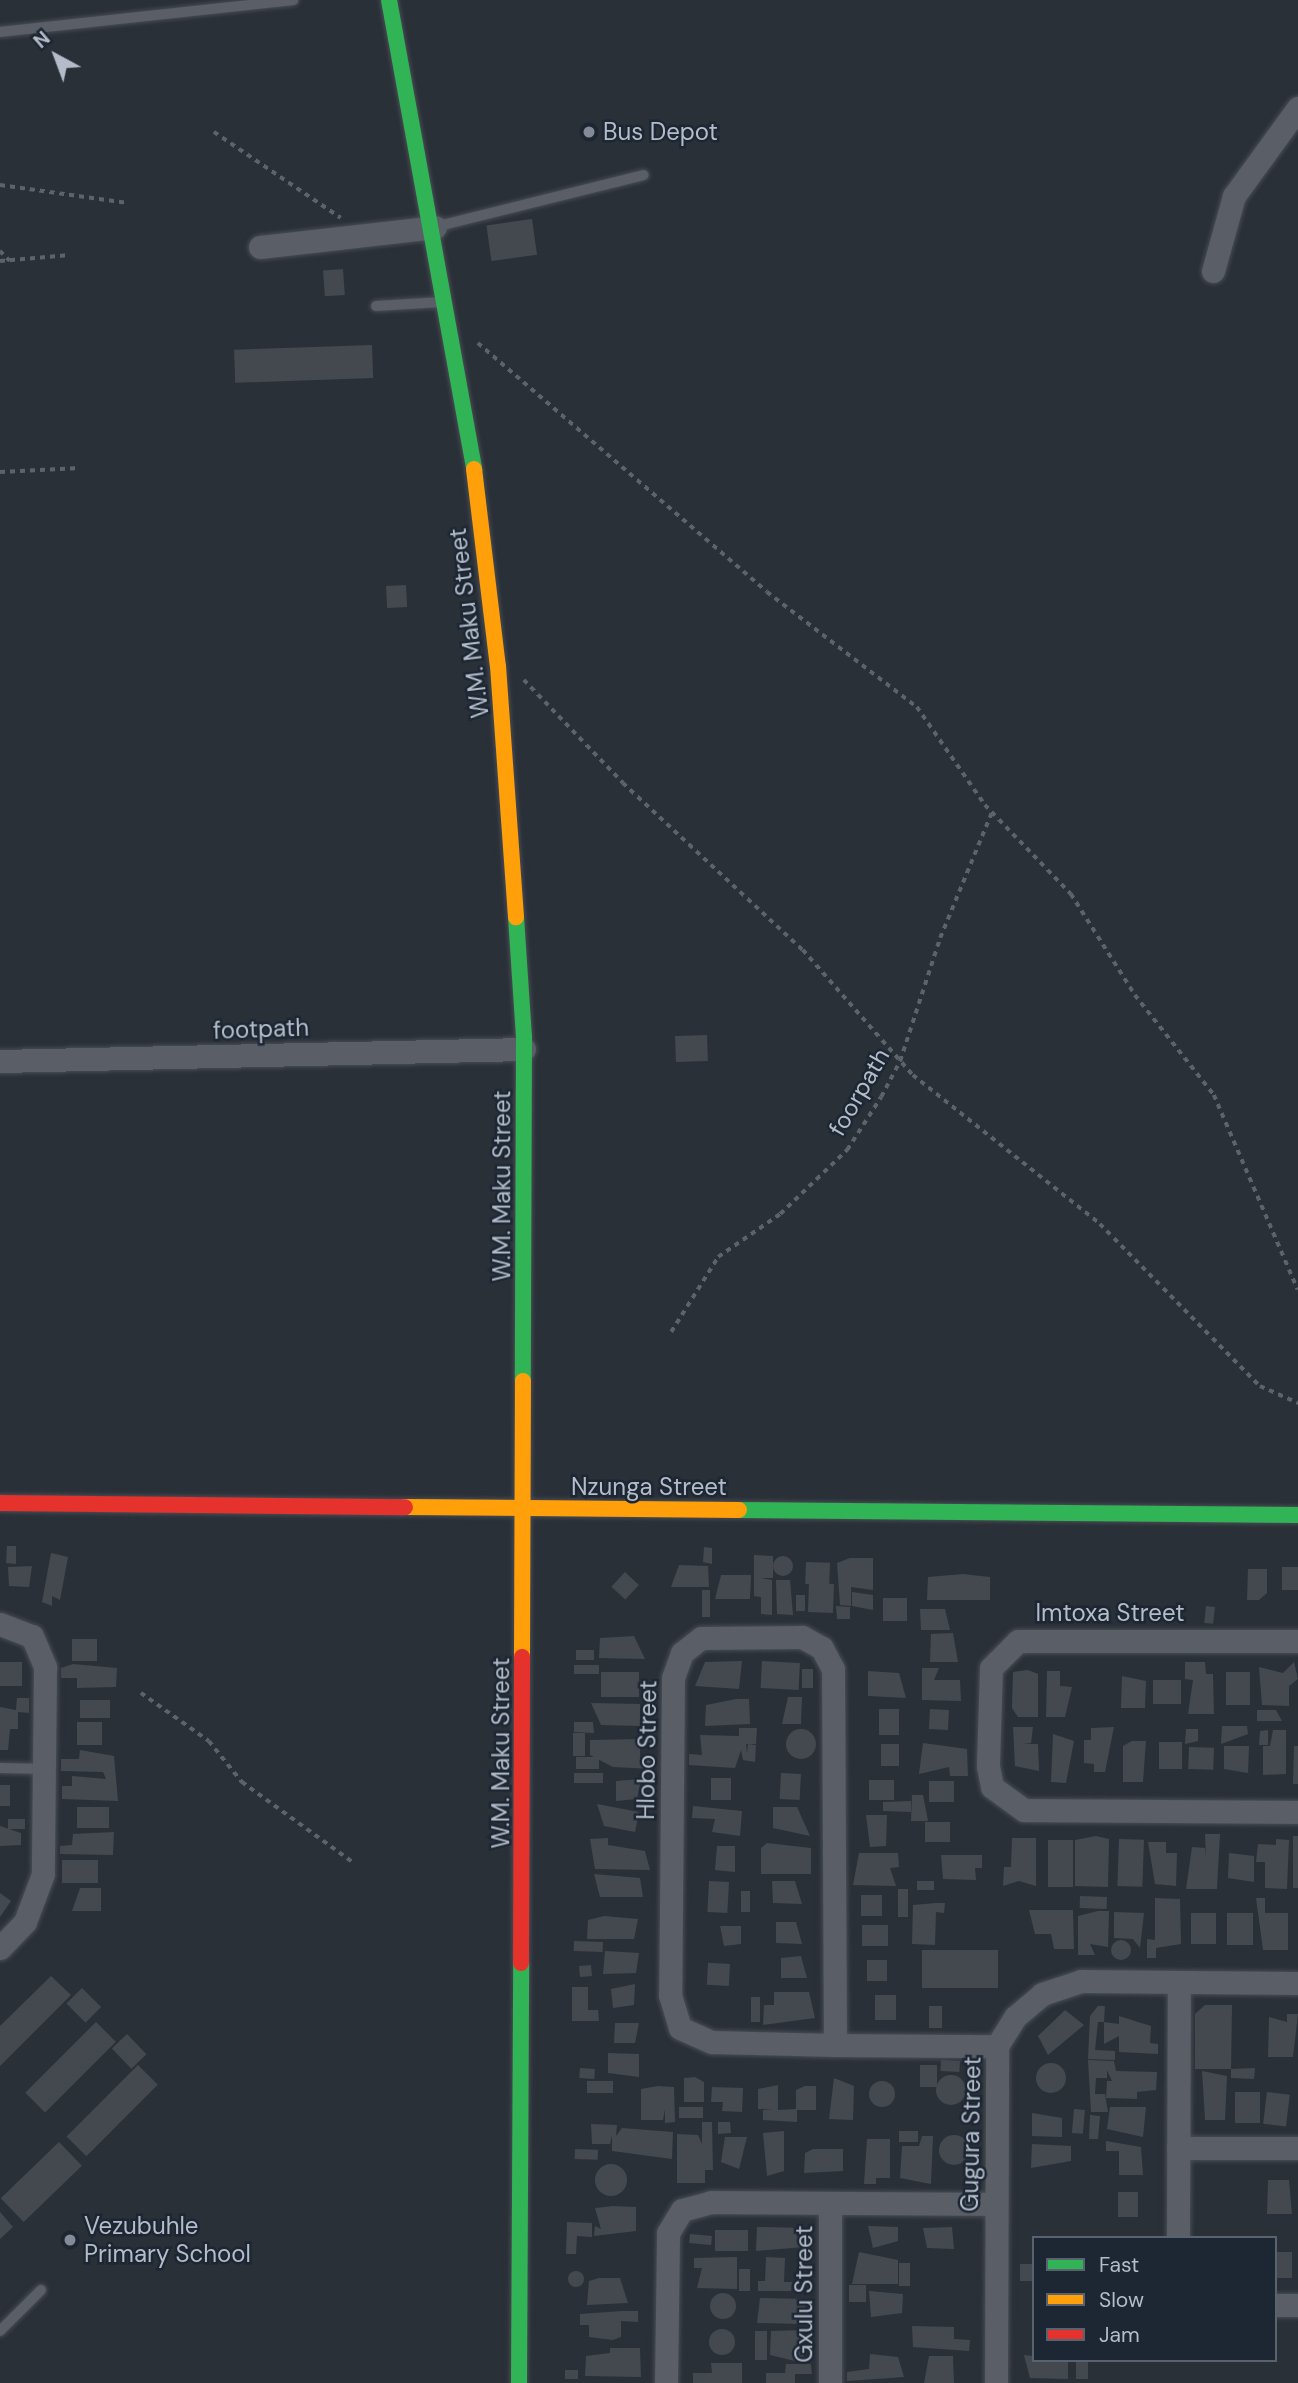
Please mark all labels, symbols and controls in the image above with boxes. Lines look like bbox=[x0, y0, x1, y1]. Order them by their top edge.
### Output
north arrow bbox=[21, 21, 91, 91]
text: N bbox=[28, 26, 55, 54]
place label: Bus Depot bbox=[603, 118, 718, 146]
marker: Bus Depot bbox=[581, 124, 597, 140]
street label: W.M. Maku Street bbox=[443, 526, 495, 720]
street label: footpath bbox=[213, 1013, 309, 1045]
street label: foorpath bbox=[823, 1043, 895, 1141]
street label: W.M. Maku Street bbox=[488, 1090, 516, 1282]
street label: Nzunga Street bbox=[571, 1473, 727, 1501]
street label: Imtoxa Street bbox=[1035, 1599, 1185, 1627]
street label: W.M. Maku Street bbox=[487, 1657, 515, 1849]
street label: Hlobo Street bbox=[631, 1680, 663, 1820]
street label: Gugura Street bbox=[955, 2056, 987, 2212]
place label: Vezubuhle Primary School bbox=[84, 2212, 251, 2268]
street label: Gxulu Street bbox=[790, 2225, 818, 2363]
marker: Vezubuhle Primary School bbox=[62, 2232, 78, 2248]
legend bbox=[1032, 2236, 1277, 2362]
text: Fast bbox=[1099, 2251, 1139, 2279]
text: Slow bbox=[1099, 2286, 1144, 2314]
text: Jam bbox=[1099, 2321, 1140, 2349]

